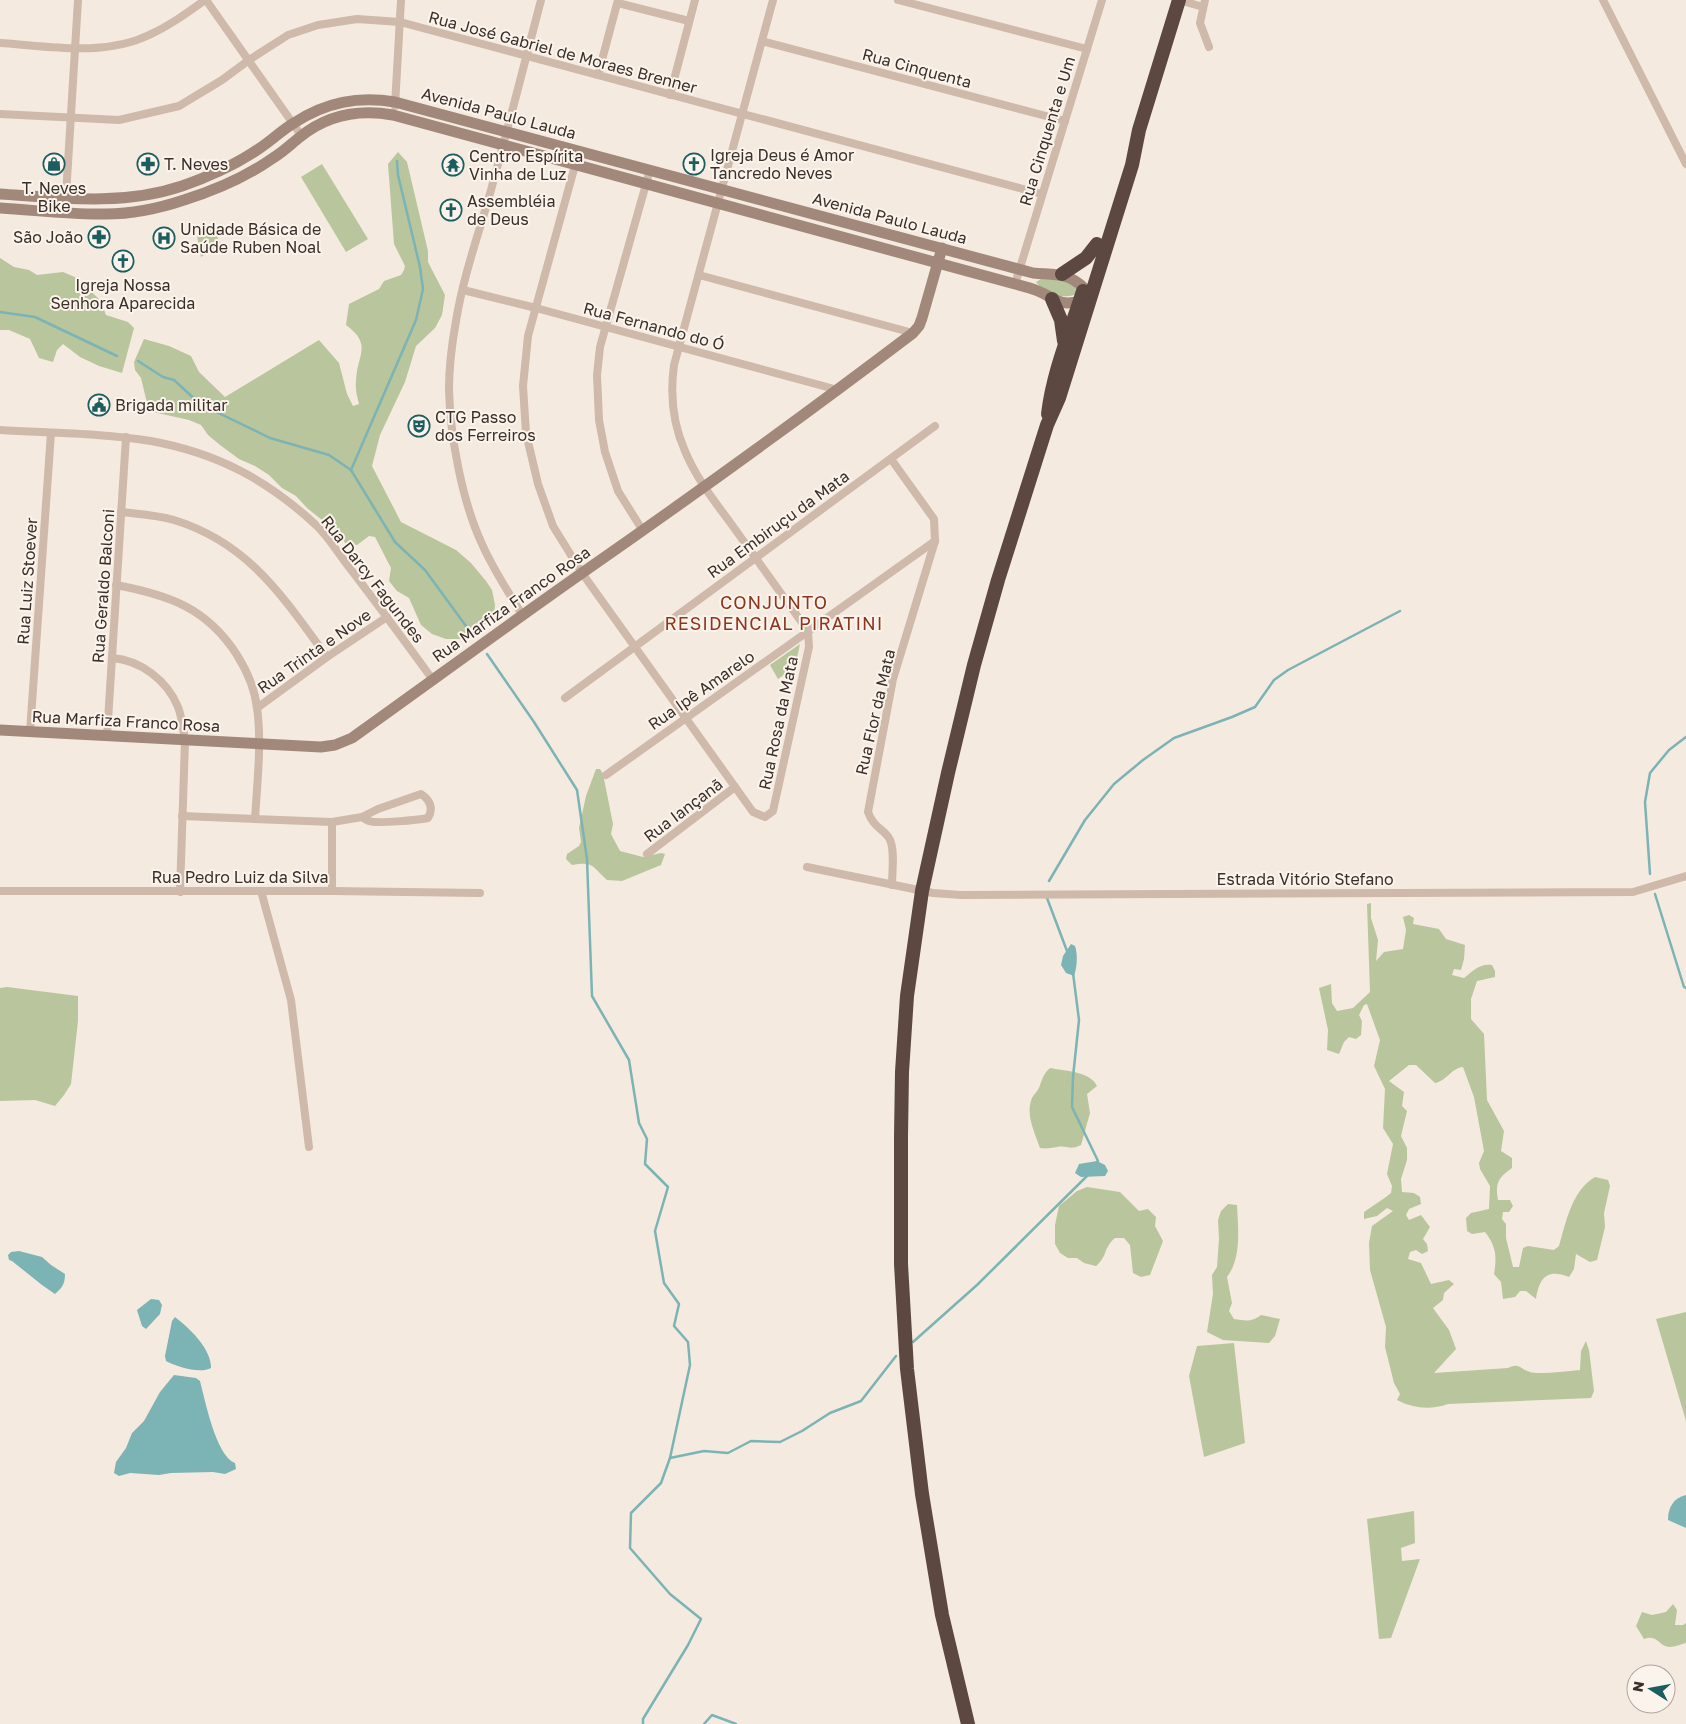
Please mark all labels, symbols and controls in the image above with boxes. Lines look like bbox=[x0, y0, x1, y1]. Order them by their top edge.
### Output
street label: Rua José Gabriel de Moraes Brenner bbox=[427, 6, 699, 98]
street label: Rua Cinquenta bbox=[860, 44, 974, 92]
street label: Rua Cinquenta e Um bbox=[1015, 54, 1079, 208]
street label: Avenida Paulo Lauda bbox=[420, 83, 578, 143]
place label: Igreja Deus é Amor Tancredo Neves bbox=[710, 145, 854, 183]
place label: Centro Espírita Vinha de Luz bbox=[469, 146, 583, 184]
shop icon: T. Neves Bike bbox=[42, 152, 66, 176]
pharmacy icon: T. Neves bbox=[136, 152, 160, 176]
church icon: Igreja Deus é Amor Tancredo Neves bbox=[682, 152, 706, 176]
temple icon: Centro Espírita Vinha de Luz bbox=[441, 153, 465, 177]
place label: T. Neves bbox=[164, 154, 228, 174]
place label: T. Neves Bike bbox=[22, 178, 86, 216]
street label: Avenida Paulo Lauda bbox=[811, 188, 969, 248]
place label: Assembléia de Deus bbox=[467, 191, 555, 229]
church icon: Assembléia de Deus bbox=[439, 198, 463, 222]
place label: Unidade Básica de Saúde Ruben Noal bbox=[180, 219, 321, 257]
pharmacy icon: São João bbox=[87, 225, 111, 249]
hospital icon: Unidade Básica de Saúde Ruben Noal bbox=[152, 226, 176, 250]
place label: São João bbox=[13, 227, 83, 247]
church icon: Igreja Nossa Senhora Aparecida bbox=[111, 249, 135, 273]
place label: Igreja Nossa Senhora Aparecida bbox=[51, 275, 195, 313]
street label: Rua Fernando do Ó bbox=[581, 297, 727, 355]
public building icon: Brigada militar bbox=[87, 393, 111, 417]
place label: Brigada militar bbox=[115, 395, 228, 415]
place label: CTG Passo dos Ferreiros bbox=[435, 407, 536, 445]
theatre icon: CTG Passo dos Ferreiros bbox=[407, 414, 431, 438]
street label: Rua Embiruçu da Mata bbox=[703, 466, 853, 582]
street label: Rua Geraldo Balconi bbox=[88, 508, 118, 664]
street label: Rua Darcy Fagundes bbox=[317, 511, 429, 647]
street label: Rua Luiz Stoever bbox=[13, 517, 41, 645]
street label: Rua Marfiza Franco Rosa bbox=[428, 542, 594, 666]
district label: CONJUNTO RESIDENCIAL PIRATINI bbox=[665, 591, 883, 634]
street label: Rua Trinta e Nove bbox=[253, 604, 375, 698]
street label: Rua Ipê Amarelo bbox=[644, 646, 758, 734]
street label: Rua Flor da Mata bbox=[851, 647, 899, 777]
street label: Rua Rosa da Mata bbox=[754, 654, 802, 792]
street label: Rua Marfiza Franco Rosa bbox=[31, 706, 221, 736]
street label: Rua Iançanã bbox=[640, 774, 726, 846]
street label: Rua Pedro Luiz da Silva bbox=[151, 867, 329, 887]
street label: Estrada Vitório Stefano bbox=[1216, 869, 1394, 889]
north arrow bbox=[1626, 1664, 1676, 1714]
text: N bbox=[1628, 1680, 1647, 1693]

